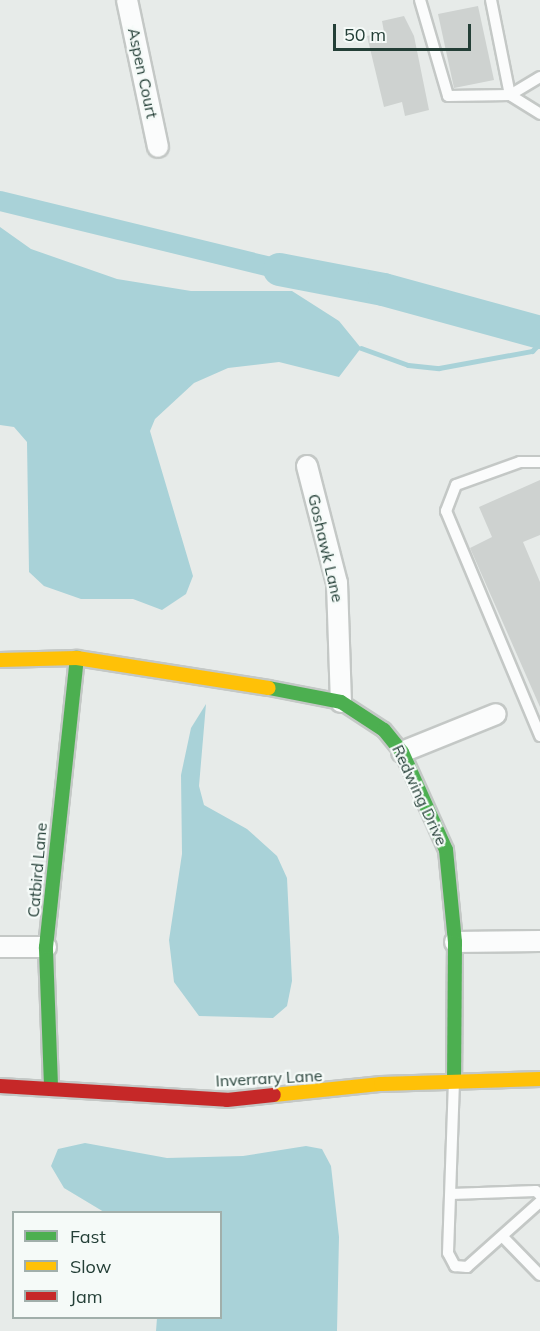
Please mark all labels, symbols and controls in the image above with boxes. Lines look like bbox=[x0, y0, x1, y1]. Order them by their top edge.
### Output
scale bar bbox=[336, 12, 474, 50]
text: 50 m bbox=[344, 23, 386, 46]
street label: Aspen Court bbox=[124, 26, 162, 120]
street label: Goshawk Lane bbox=[304, 492, 348, 604]
street label: Redwing Drive bbox=[388, 742, 452, 848]
street label: Catbird Lane bbox=[23, 822, 51, 918]
street label: Inverrary Lane bbox=[215, 1066, 323, 1090]
legend bbox=[12, 1211, 222, 1319]
text: Fast bbox=[70, 1225, 106, 1248]
text: Slow bbox=[70, 1255, 111, 1278]
text: Jam bbox=[70, 1285, 103, 1308]

